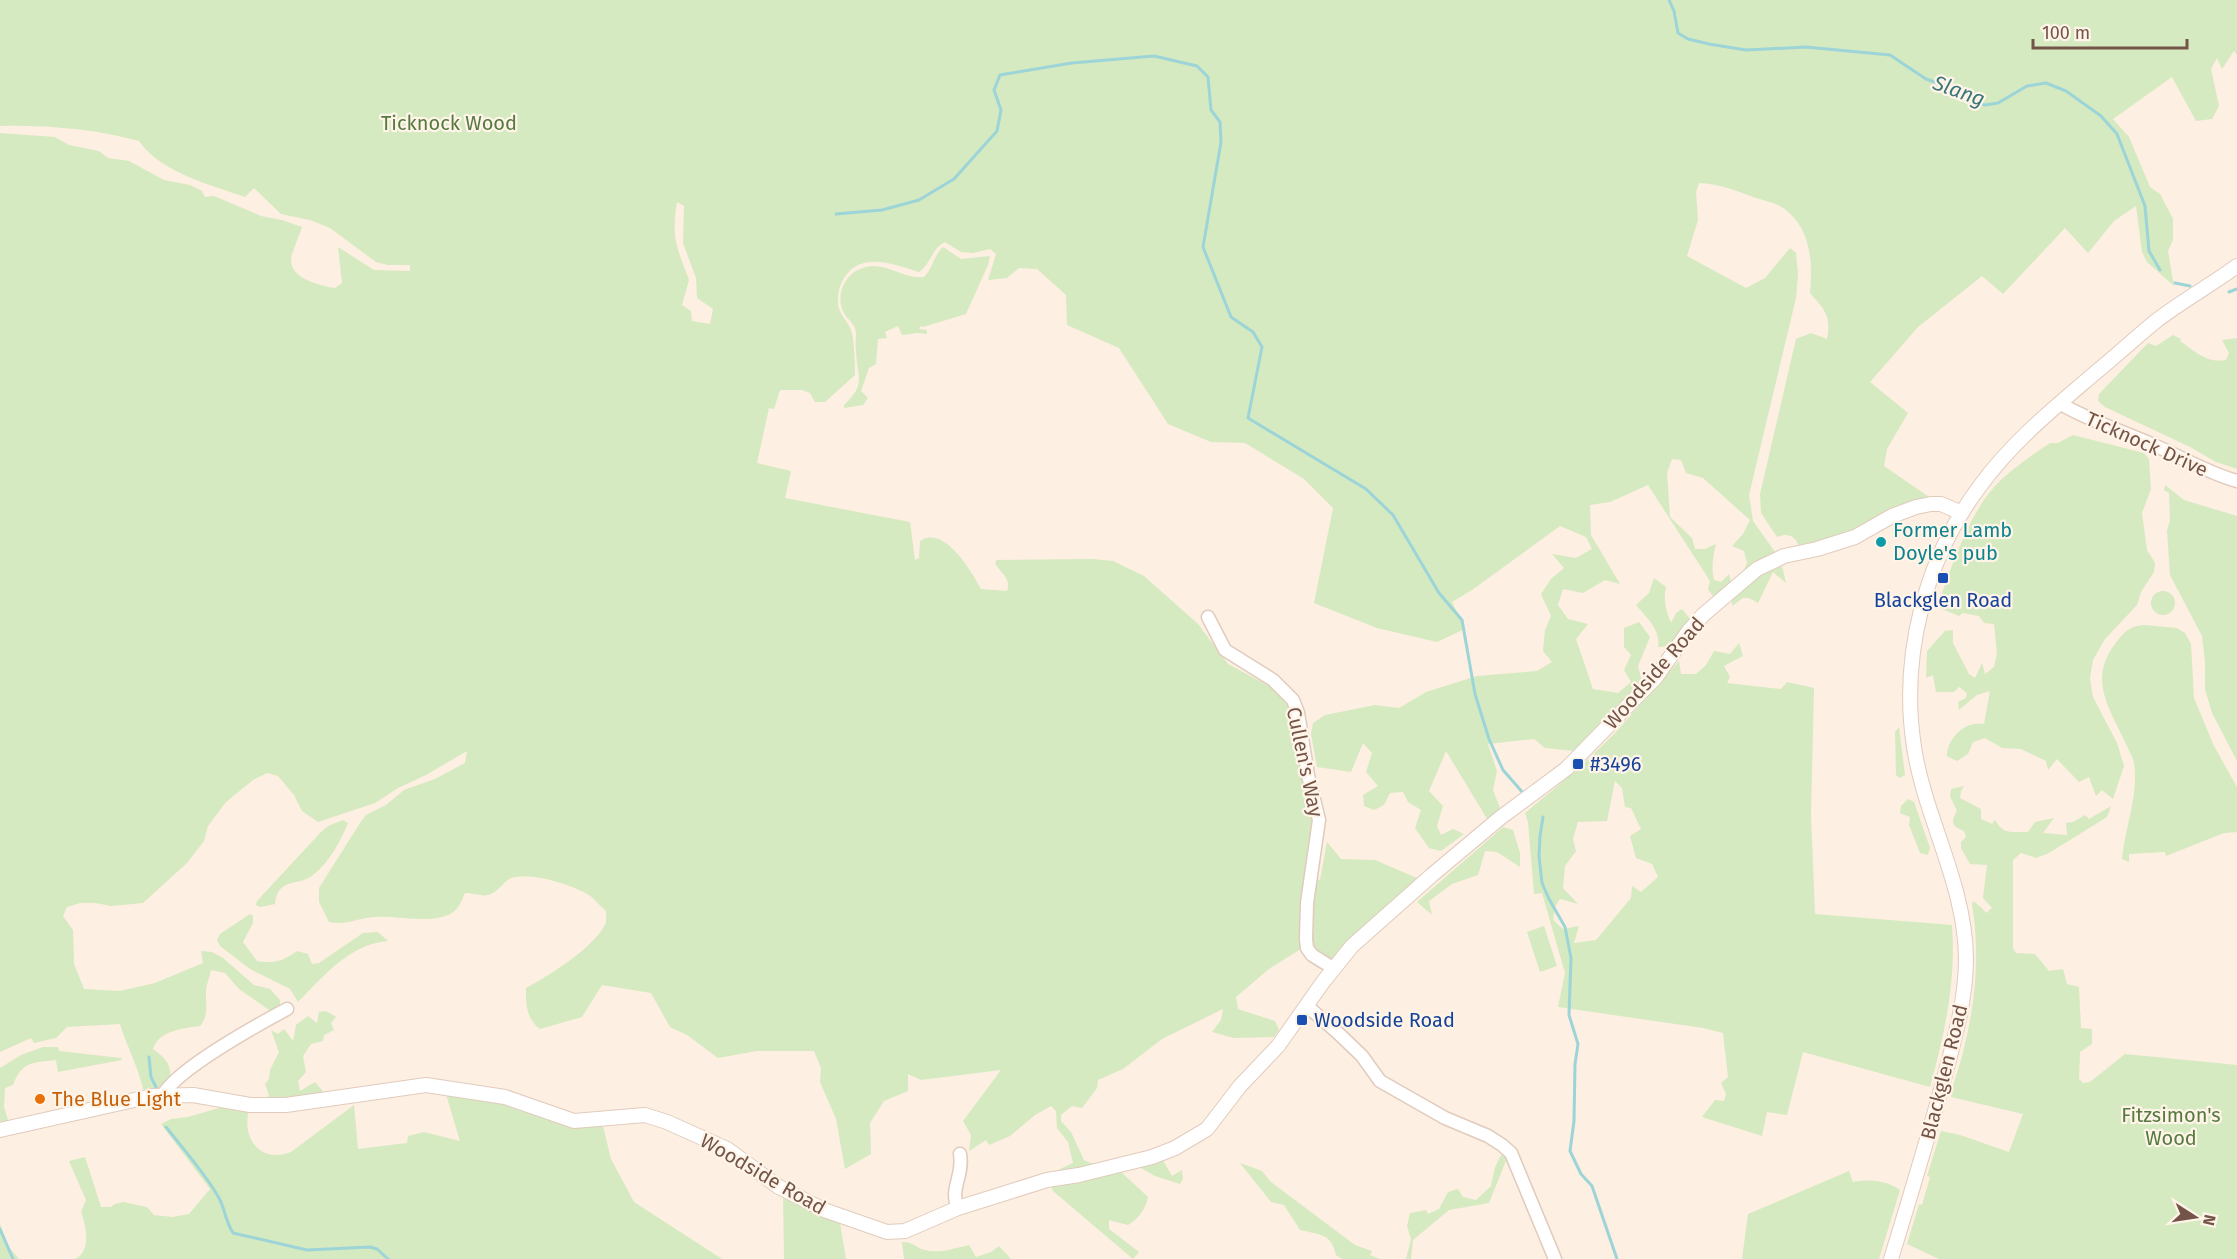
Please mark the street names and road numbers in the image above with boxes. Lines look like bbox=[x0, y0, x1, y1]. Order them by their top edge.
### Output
street label: Ticknock Drive bbox=[2082, 406, 2212, 482]
street label: Woodside Road bbox=[1599, 612, 1709, 734]
street label: Cullen's Way bbox=[1282, 705, 1328, 819]
street label: Blackglen Road bbox=[1916, 1002, 1972, 1142]
street label: Woodside Road bbox=[696, 1128, 830, 1220]

